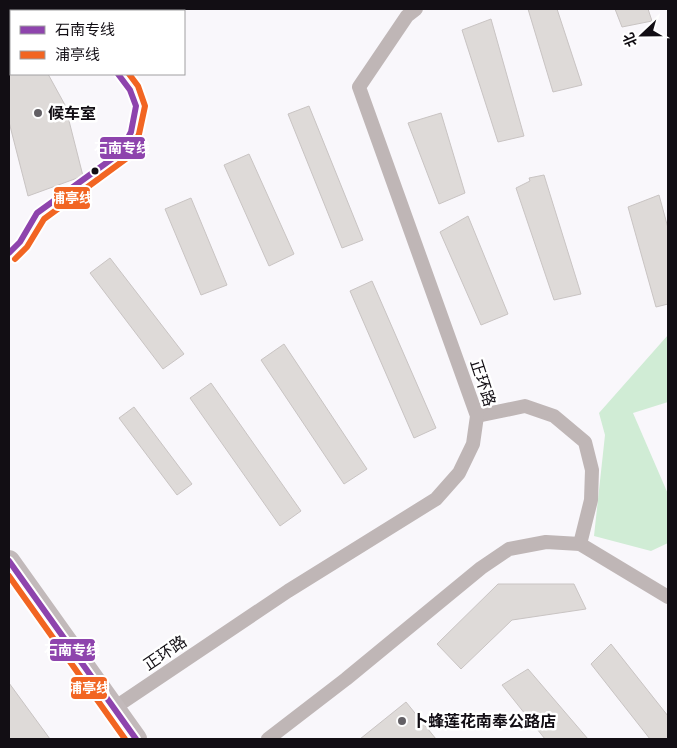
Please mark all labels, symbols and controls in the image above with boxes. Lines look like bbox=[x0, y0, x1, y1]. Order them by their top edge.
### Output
legend bbox=[10, 10, 185, 75]
north arrow bbox=[617, 10, 667, 60]
text: 石南专线 bbox=[55, 20, 115, 39]
text: 北 bbox=[619, 30, 641, 50]
text: 浦亭线 bbox=[55, 45, 100, 64]
place label: 候车室 bbox=[48, 103, 96, 124]
marker: 候车室 bbox=[32, 107, 44, 119]
line badge: 石南专线 bbox=[99, 136, 146, 160]
text: 石南专线 bbox=[94, 139, 150, 157]
unlabelled marker bbox=[90, 166, 100, 176]
line badge: 浦亭线 bbox=[53, 186, 91, 210]
text: 浦亭线 bbox=[51, 189, 93, 207]
street label: 正环路 bbox=[466, 357, 500, 409]
street label: 正环路 bbox=[139, 631, 191, 675]
line badge: 石南专线 bbox=[49, 638, 96, 662]
text: 石南专线 bbox=[44, 641, 100, 659]
line badge: 浦亭线 bbox=[70, 676, 108, 700]
text: 浦亭线 bbox=[68, 679, 110, 697]
place label: 卜蜂莲花南奉公路店 bbox=[412, 711, 556, 732]
marker: 卜蜂莲花南奉公路店 bbox=[396, 715, 408, 727]

